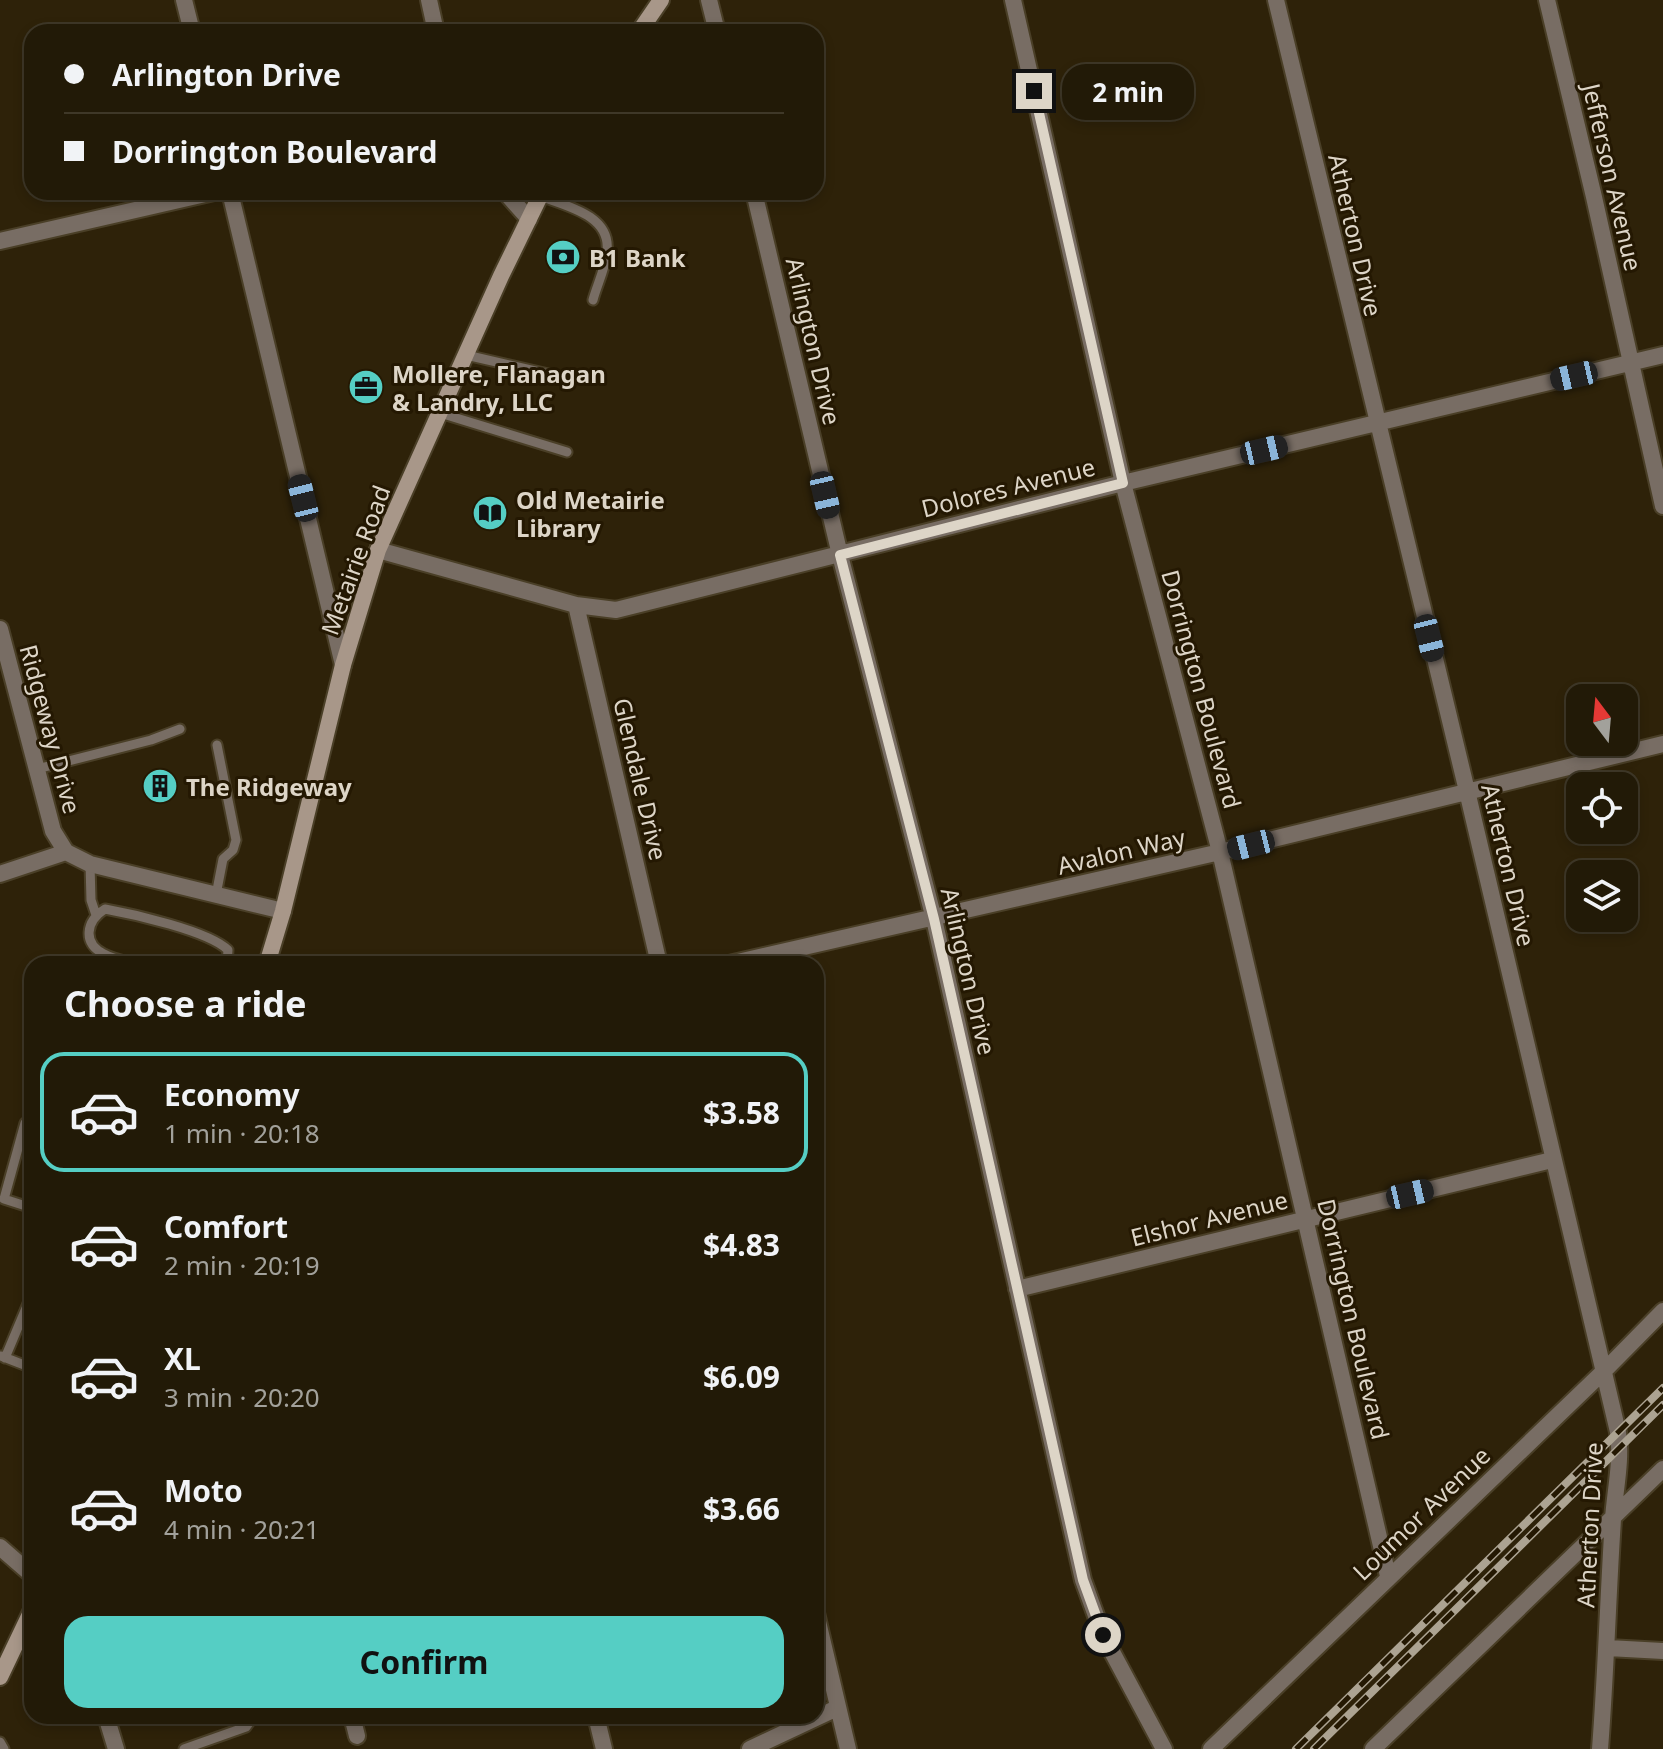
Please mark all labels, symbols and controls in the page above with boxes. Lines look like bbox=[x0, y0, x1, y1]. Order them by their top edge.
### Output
text: Arlington Drive bbox=[112, 54, 341, 95]
callout: 2 min bbox=[1062, 63, 1194, 119]
route end bbox=[1016, 73, 1052, 109]
text: 2 min bbox=[1092, 74, 1164, 110]
street label: Jefferson Avenue bbox=[1575, 78, 1651, 274]
text: Dorrington Boulevard bbox=[112, 131, 437, 172]
street label: Atherton Drive bbox=[1321, 150, 1391, 320]
bank icon: B1 Bank bbox=[544, 238, 582, 276]
place label: B1 Bank bbox=[589, 241, 686, 274]
street label: Arlington Drive bbox=[779, 254, 849, 428]
place label: Mollere, Flanagan & Landry, LLC bbox=[392, 357, 606, 418]
car bbox=[1548, 359, 1600, 393]
office icon: Mollere, Flanagan & Landry, LLC bbox=[347, 368, 385, 406]
car bbox=[1238, 433, 1290, 467]
street label: Dolores Avenue bbox=[918, 449, 1098, 525]
car bbox=[808, 469, 842, 521]
car bbox=[286, 472, 320, 524]
street label: Metairie Road bbox=[313, 481, 397, 639]
place label: Old Metairie Library bbox=[516, 483, 665, 544]
library icon: Old Metairie Library bbox=[471, 494, 509, 532]
street label: Dorrington Boulevard bbox=[1154, 566, 1250, 812]
car bbox=[1412, 612, 1446, 664]
street label: Ridgeway Drive bbox=[13, 641, 89, 817]
north arrow bbox=[1566, 684, 1638, 756]
map controls bbox=[1566, 684, 1638, 932]
street label: Glendale Drive bbox=[606, 695, 676, 863]
building icon: The Ridgeway bbox=[141, 767, 179, 805]
place label: The Ridgeway bbox=[186, 770, 352, 803]
button: locate bbox=[1566, 772, 1638, 844]
street label: Atherton Drive bbox=[1474, 780, 1544, 950]
street label: Avalon Way bbox=[1054, 820, 1189, 882]
car bbox=[1225, 828, 1277, 862]
button: layers bbox=[1566, 860, 1638, 932]
street label: Arlington Drive bbox=[934, 884, 1004, 1058]
text: Choose a ride bbox=[64, 979, 306, 1028]
text: Economy bbox=[164, 1074, 300, 1115]
icon: car bbox=[68, 1076, 140, 1148]
text: $3.58 bbox=[703, 1092, 780, 1133]
text: 1 min · 20:18 bbox=[164, 1115, 320, 1151]
car bbox=[1384, 1177, 1436, 1211]
street label: Elshor Avenue bbox=[1127, 1183, 1291, 1253]
street label: Dorrington Boulevard bbox=[1310, 1195, 1398, 1443]
text: Comfort bbox=[164, 1206, 288, 1247]
icon: car bbox=[68, 1208, 140, 1280]
text: $4.83 bbox=[703, 1224, 780, 1265]
text: 2 min · 20:19 bbox=[164, 1247, 320, 1283]
text: XL bbox=[164, 1338, 201, 1379]
icon: car bbox=[68, 1340, 140, 1412]
text: $6.09 bbox=[703, 1356, 780, 1397]
text: 3 min · 20:20 bbox=[164, 1379, 320, 1415]
street label: Loumor Avenue bbox=[1345, 1439, 1497, 1587]
street label: Atherton Drive bbox=[1568, 1441, 1610, 1609]
text: Moto bbox=[164, 1470, 243, 1511]
icon: car bbox=[68, 1472, 140, 1544]
text: $3.66 bbox=[703, 1488, 780, 1529]
text: 4 min · 20:21 bbox=[164, 1511, 320, 1547]
button: Confirm bbox=[64, 1616, 784, 1708]
route start bbox=[1085, 1617, 1121, 1653]

